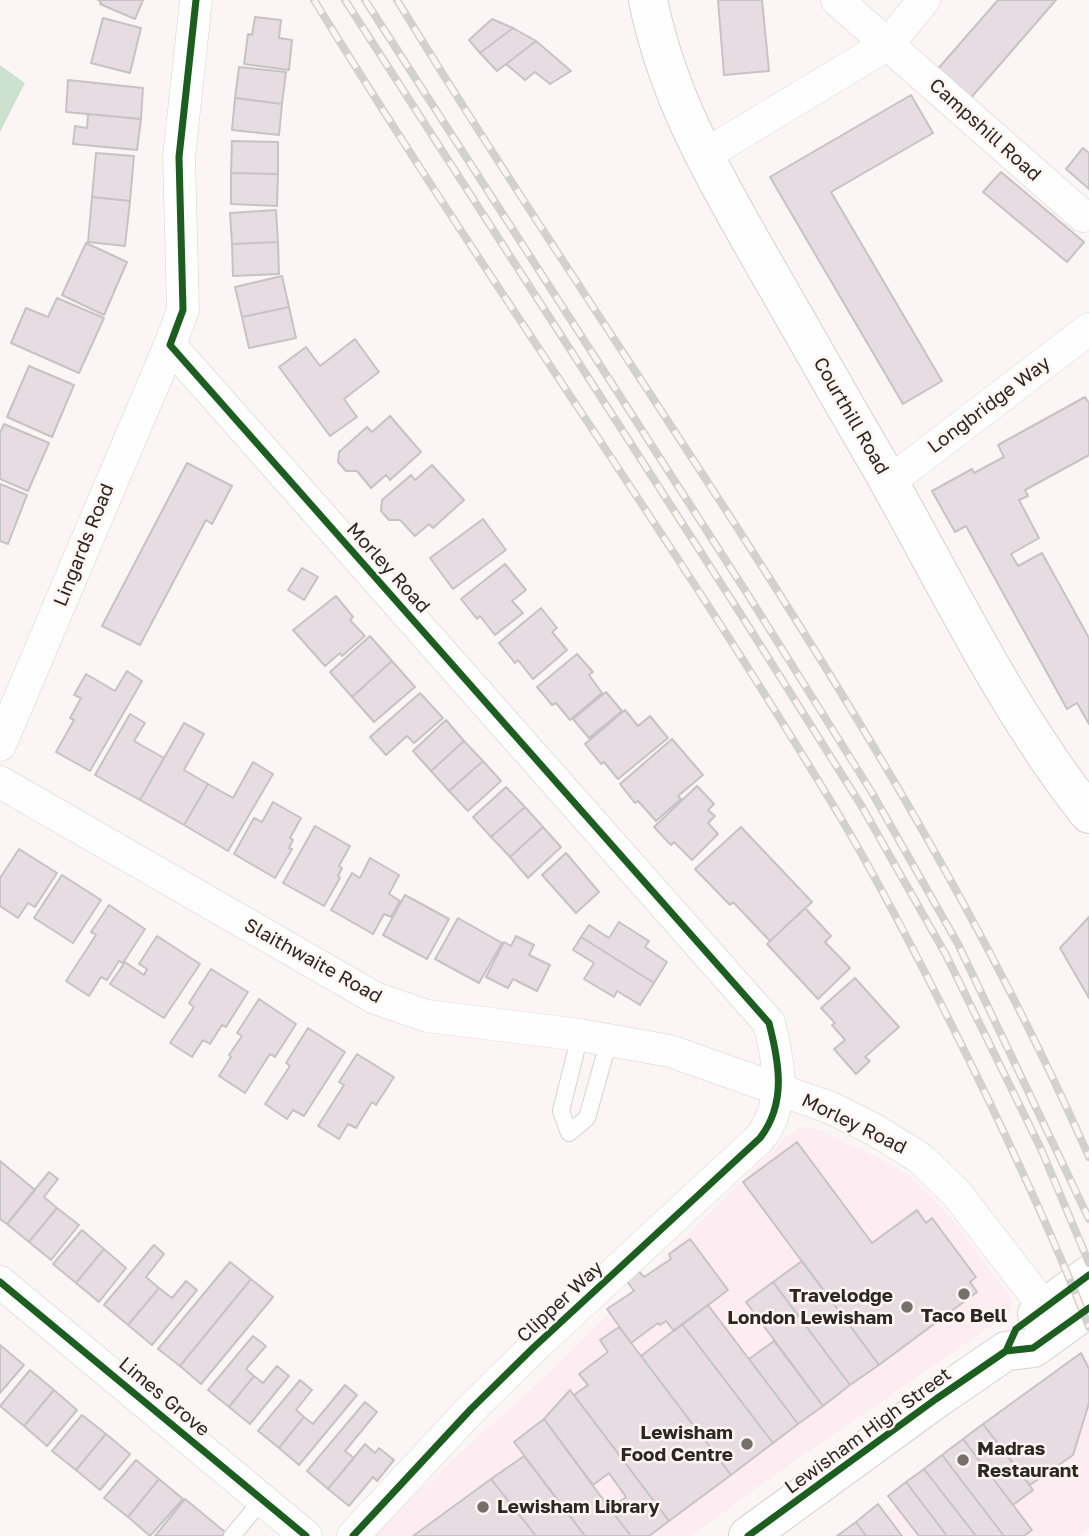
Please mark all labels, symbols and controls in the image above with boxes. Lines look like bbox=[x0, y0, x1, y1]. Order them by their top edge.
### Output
street label: Campshill Road bbox=[924, 74, 1046, 186]
street label: Longbridge Way bbox=[923, 352, 1055, 458]
street label: Courthill Road bbox=[808, 353, 894, 479]
street label: Lingards Road bbox=[49, 480, 119, 610]
street label: Morley Road bbox=[342, 518, 434, 618]
street label: Slaithwaite Road bbox=[240, 914, 386, 1008]
street label: Morley Road bbox=[798, 1089, 910, 1159]
street label: Clipper Way bbox=[512, 1256, 608, 1348]
place label: Travelodge London Lewisham bbox=[727, 1285, 893, 1329]
marker: Taco Bell bbox=[956, 1286, 972, 1302]
marker: Travelodge London Lewisham bbox=[899, 1299, 915, 1315]
place label: Taco Bell bbox=[921, 1305, 1007, 1327]
street label: Limes Grove bbox=[114, 1352, 214, 1442]
street label: Lewisham High Street bbox=[780, 1363, 956, 1499]
place label: Lewisham Food Centre bbox=[621, 1422, 733, 1466]
marker: Lewisham Food Centre bbox=[739, 1436, 755, 1452]
place label: Madras Restaurant bbox=[977, 1438, 1079, 1482]
marker: Madras Restaurant bbox=[955, 1452, 971, 1468]
place label: Lewisham Library bbox=[497, 1496, 660, 1518]
marker: Lewisham Library bbox=[475, 1499, 491, 1515]

